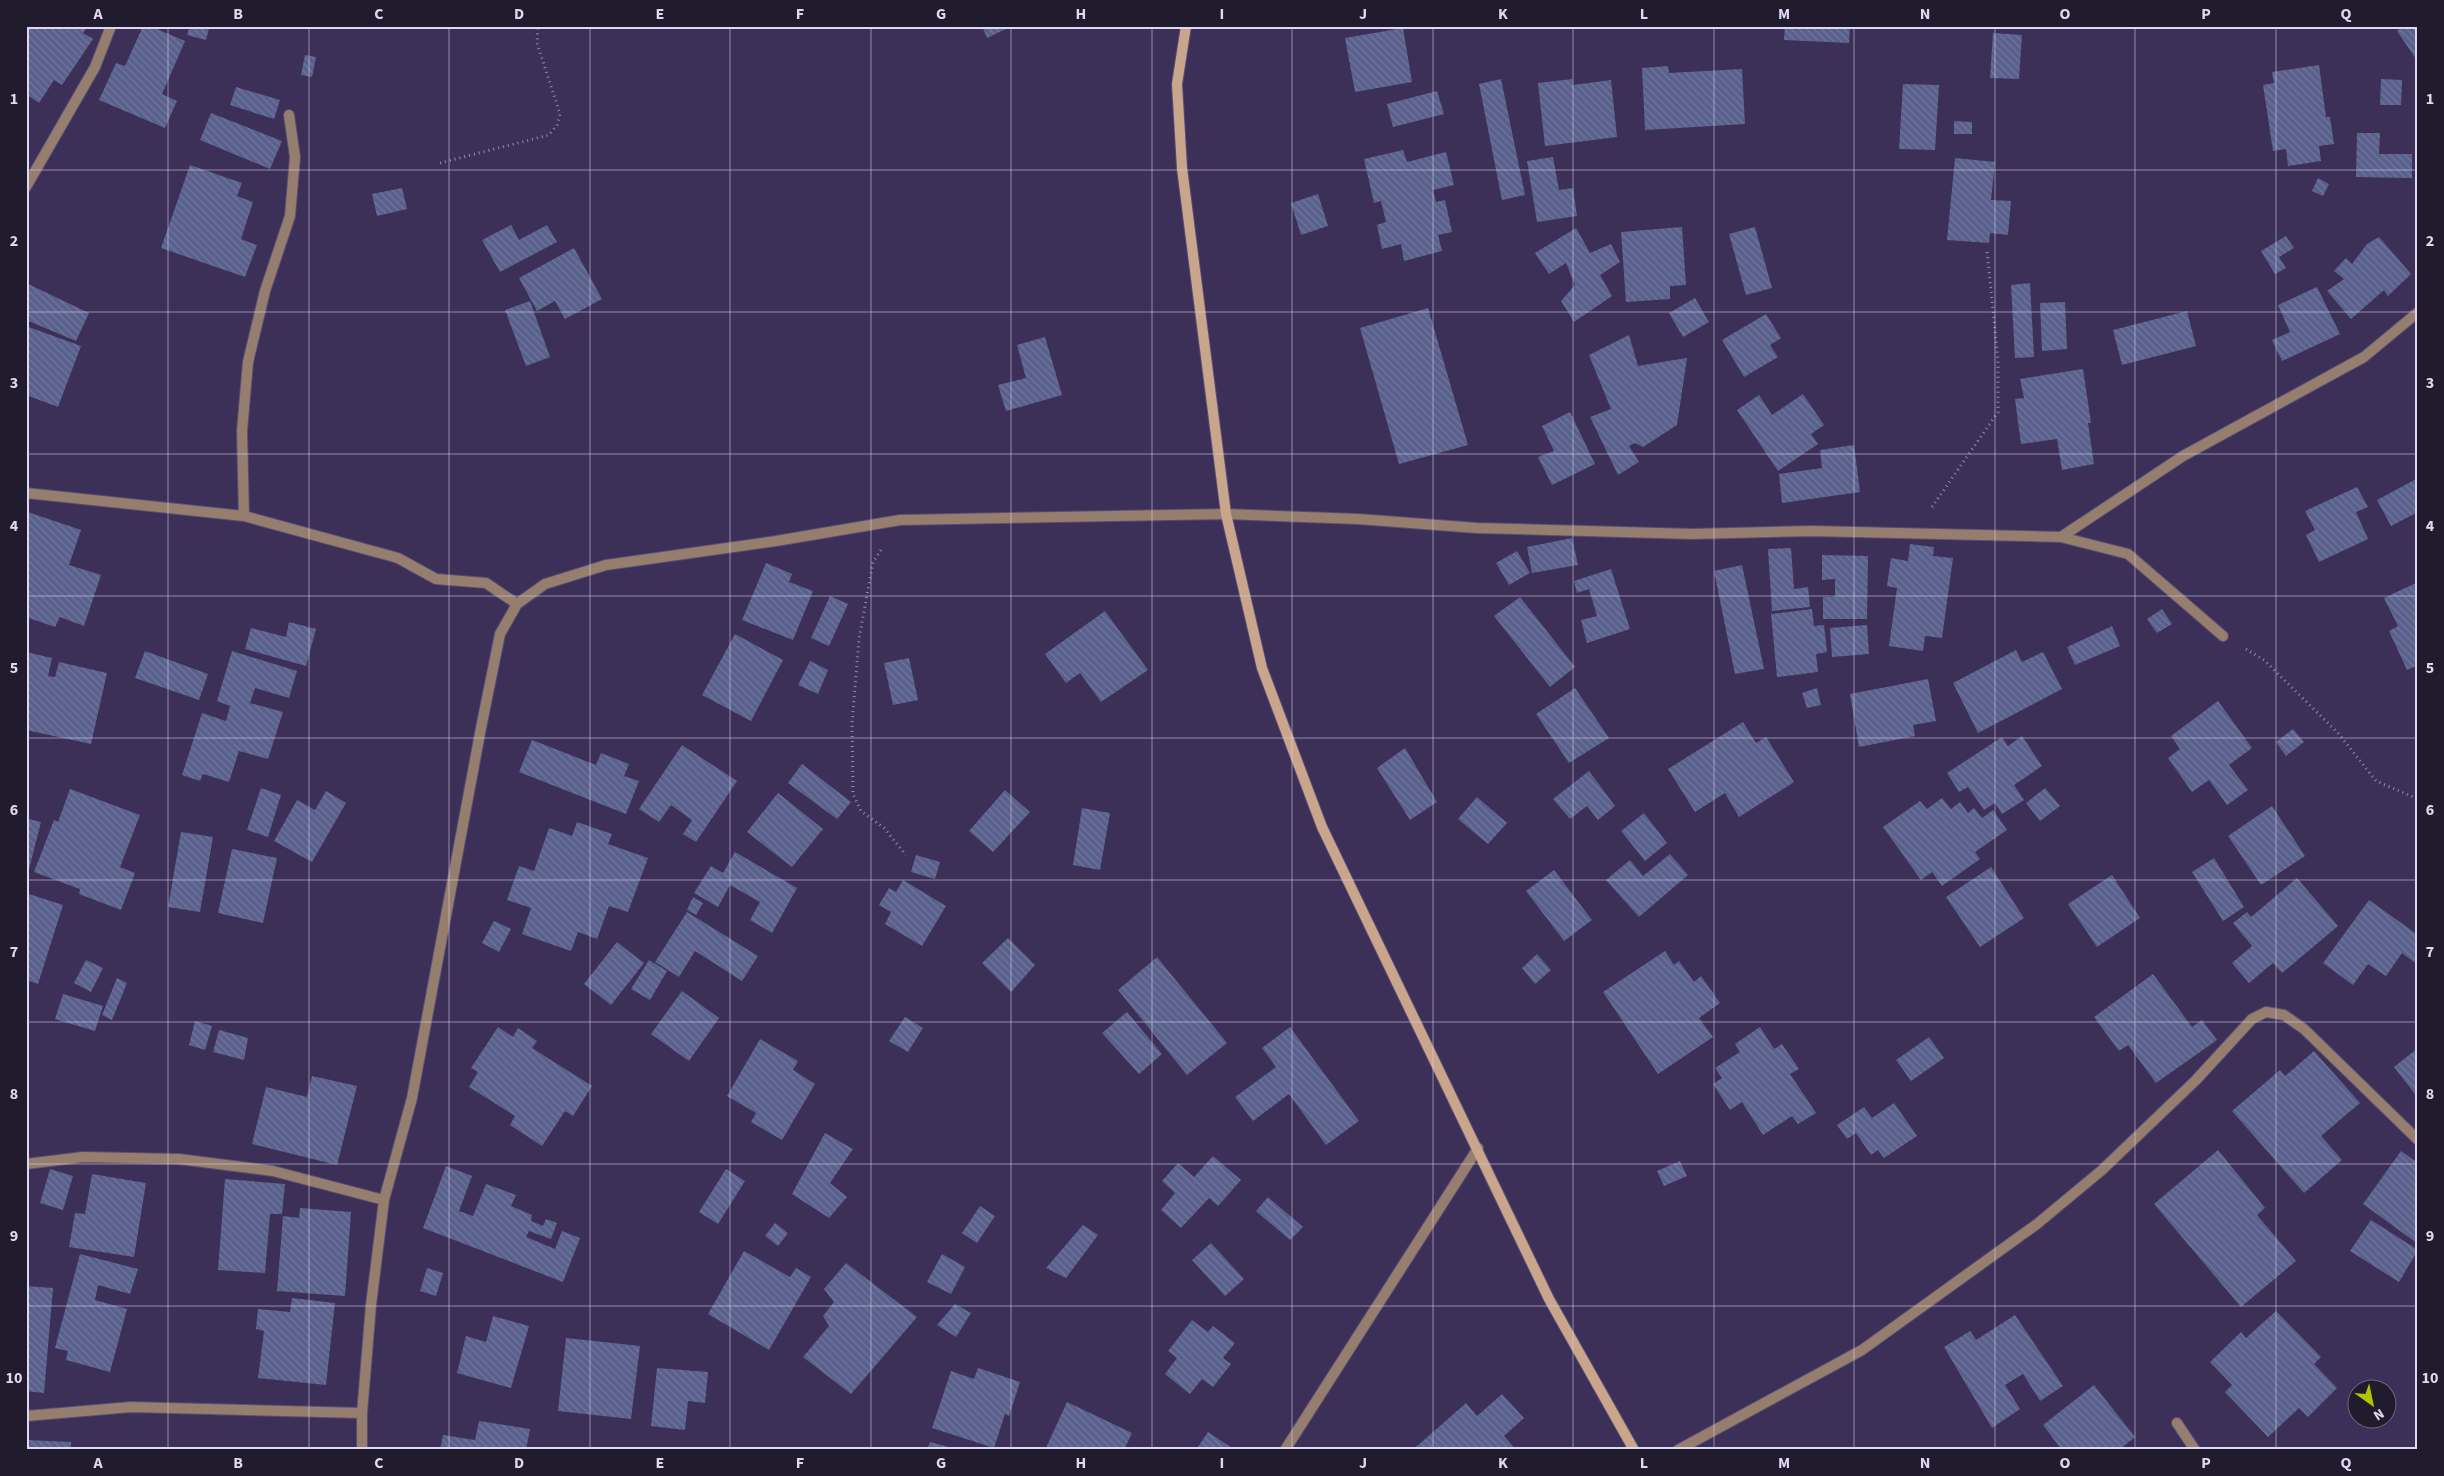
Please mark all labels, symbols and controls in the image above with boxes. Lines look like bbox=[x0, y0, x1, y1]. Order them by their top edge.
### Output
text: A bbox=[92, 3, 103, 25]
text: B bbox=[233, 3, 243, 25]
text: C bbox=[374, 3, 384, 25]
text: D bbox=[514, 3, 524, 25]
text: E bbox=[656, 3, 664, 25]
text: F bbox=[796, 3, 804, 25]
text: G bbox=[936, 3, 946, 25]
text: H bbox=[1076, 3, 1086, 25]
text: I bbox=[1220, 3, 1224, 25]
text: J bbox=[1359, 3, 1367, 25]
text: K bbox=[1498, 3, 1508, 25]
text: L bbox=[1640, 3, 1648, 25]
text: M bbox=[1778, 3, 1790, 25]
text: N bbox=[1920, 3, 1930, 25]
text: O bbox=[2060, 3, 2071, 25]
text: P bbox=[2201, 3, 2211, 25]
text: Q bbox=[2341, 3, 2352, 25]
text: 1 bbox=[10, 88, 18, 110]
text: 1 bbox=[2426, 88, 2434, 110]
text: 2 bbox=[10, 230, 18, 252]
text: 2 bbox=[2426, 230, 2434, 252]
text: 3 bbox=[10, 372, 18, 394]
text: 3 bbox=[2426, 372, 2434, 394]
text: 4 bbox=[10, 515, 19, 537]
text: 4 bbox=[2426, 515, 2435, 537]
text: 5 bbox=[10, 657, 18, 679]
text: 5 bbox=[2426, 657, 2434, 679]
text: 6 bbox=[10, 799, 18, 821]
text: 6 bbox=[2426, 799, 2434, 821]
text: 7 bbox=[10, 941, 18, 963]
text: 7 bbox=[2426, 941, 2434, 963]
text: 8 bbox=[10, 1083, 18, 1105]
text: 8 bbox=[2426, 1083, 2434, 1105]
text: 9 bbox=[10, 1225, 18, 1247]
text: 9 bbox=[2426, 1225, 2434, 1247]
text: 10 bbox=[6, 1367, 22, 1389]
text: 10 bbox=[2422, 1367, 2438, 1389]
north arrow bbox=[2346, 1378, 2396, 1428]
text: N bbox=[2369, 1403, 2388, 1425]
text: A bbox=[92, 1452, 103, 1474]
text: B bbox=[233, 1452, 243, 1474]
text: C bbox=[374, 1452, 384, 1474]
text: D bbox=[514, 1452, 524, 1474]
text: E bbox=[656, 1452, 664, 1474]
text: F bbox=[796, 1452, 804, 1474]
text: G bbox=[936, 1452, 946, 1474]
text: H bbox=[1076, 1452, 1086, 1474]
text: I bbox=[1220, 1452, 1224, 1474]
text: J bbox=[1359, 1452, 1367, 1474]
text: K bbox=[1498, 1452, 1508, 1474]
text: L bbox=[1640, 1452, 1648, 1474]
text: M bbox=[1778, 1452, 1790, 1474]
text: N bbox=[1920, 1452, 1930, 1474]
text: O bbox=[2060, 1452, 2071, 1474]
text: P bbox=[2201, 1452, 2211, 1474]
text: Q bbox=[2341, 1452, 2352, 1474]

